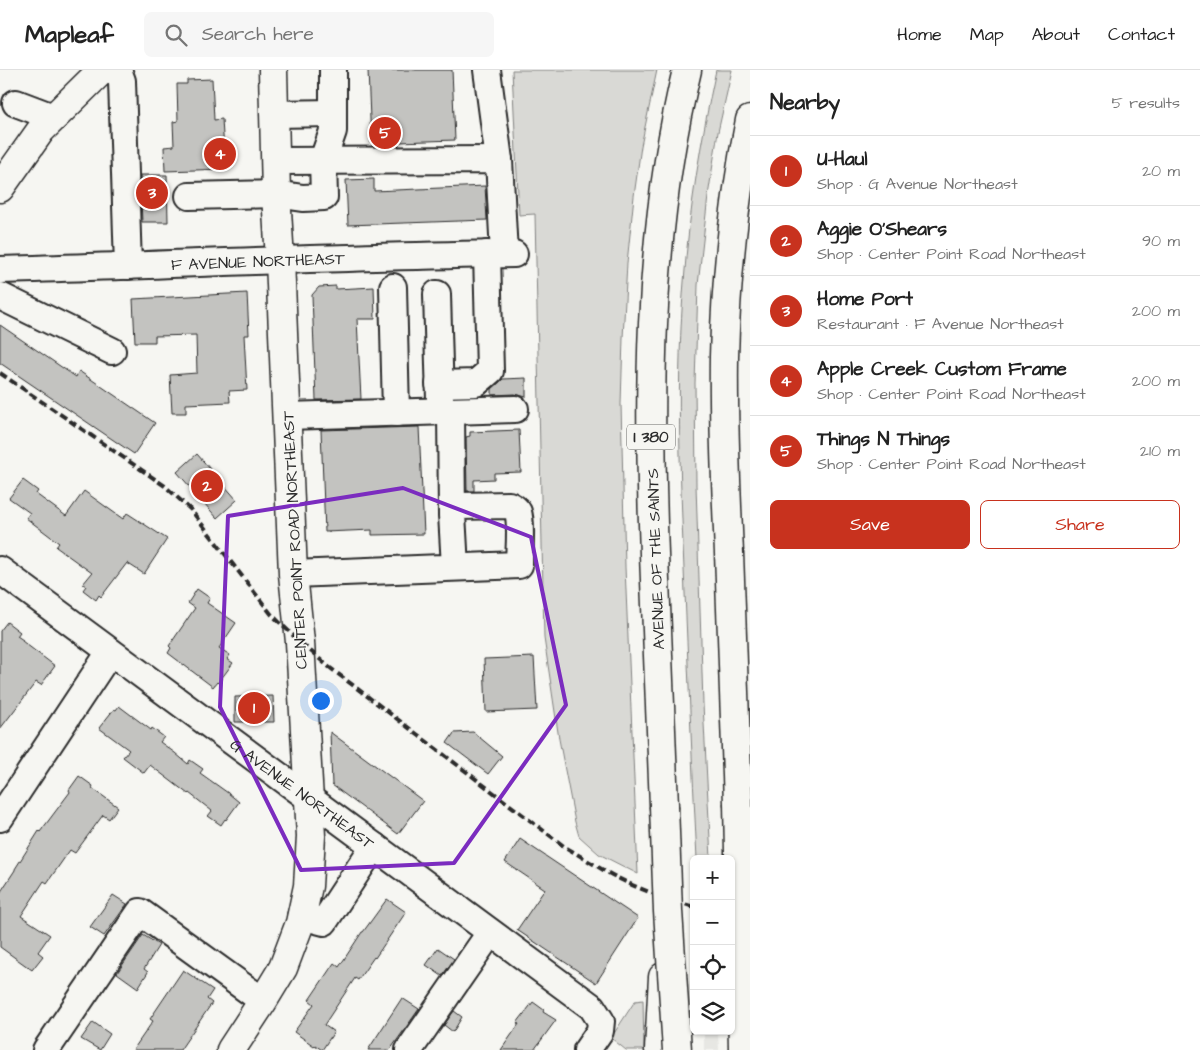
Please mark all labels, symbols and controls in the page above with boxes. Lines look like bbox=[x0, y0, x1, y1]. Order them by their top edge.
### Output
search box bbox=[144, 12, 494, 57]
text: Mapleaf bbox=[25, 18, 114, 52]
icon: search bbox=[162, 21, 190, 49]
text: Search here bbox=[202, 21, 314, 48]
text: Home bbox=[897, 22, 942, 47]
text: Map bbox=[970, 22, 1004, 47]
text: About bbox=[1032, 22, 1080, 47]
text: Contact bbox=[1108, 22, 1175, 47]
text: Nearby bbox=[770, 88, 840, 117]
text: 5 results bbox=[1112, 92, 1180, 114]
pin: 5 bbox=[369, 114, 401, 152]
pin: 4 bbox=[204, 135, 236, 173]
text: U-Haul bbox=[817, 146, 867, 173]
text: 1 bbox=[785, 160, 787, 182]
text: 20 m bbox=[1142, 160, 1180, 182]
text: Shop · G Avenue Northeast bbox=[817, 173, 1018, 195]
pin: 3 bbox=[136, 174, 168, 212]
text: Aggie O'Shears bbox=[817, 216, 947, 243]
text: 2 bbox=[781, 230, 791, 252]
text: 90 m bbox=[1142, 230, 1180, 252]
text: Shop · Center Point Road Northeast bbox=[817, 243, 1086, 265]
street label: F AVENUE NORTHEAST bbox=[171, 248, 345, 276]
text: Home Port bbox=[817, 286, 913, 313]
text: 3 bbox=[782, 300, 790, 322]
text: 200 m bbox=[1132, 300, 1180, 322]
text: Restaurant · F Avenue Northeast bbox=[817, 313, 1064, 335]
text: Apple Creek Custom Frame bbox=[817, 356, 1067, 383]
text: 4 bbox=[781, 370, 791, 392]
text: 200 m bbox=[1132, 370, 1180, 392]
text: Shop · Center Point Road Northeast bbox=[817, 383, 1086, 405]
street label: CENTER POINT ROAD NORTHEAST bbox=[277, 410, 313, 670]
road number: I 380 bbox=[627, 424, 675, 450]
text: Things N Things bbox=[817, 426, 950, 453]
text: 5 bbox=[780, 440, 792, 462]
text: 210 m bbox=[1140, 440, 1180, 462]
text: Shop · Center Point Road Northeast bbox=[817, 453, 1086, 475]
pin: 2 bbox=[191, 467, 223, 505]
street label: AVENUE OF THE SAINTS bbox=[642, 468, 670, 650]
button: Save bbox=[770, 500, 970, 549]
button: Share bbox=[980, 500, 1180, 549]
your location bbox=[308, 688, 334, 714]
pin: 1 bbox=[238, 689, 270, 727]
street label: G AVENUE NORTHEAST bbox=[225, 734, 378, 855]
map controls bbox=[690, 855, 735, 1035]
button: + bbox=[690, 855, 735, 900]
button: − bbox=[690, 900, 735, 945]
button: locate bbox=[690, 945, 735, 990]
button: layers bbox=[690, 990, 735, 1035]

